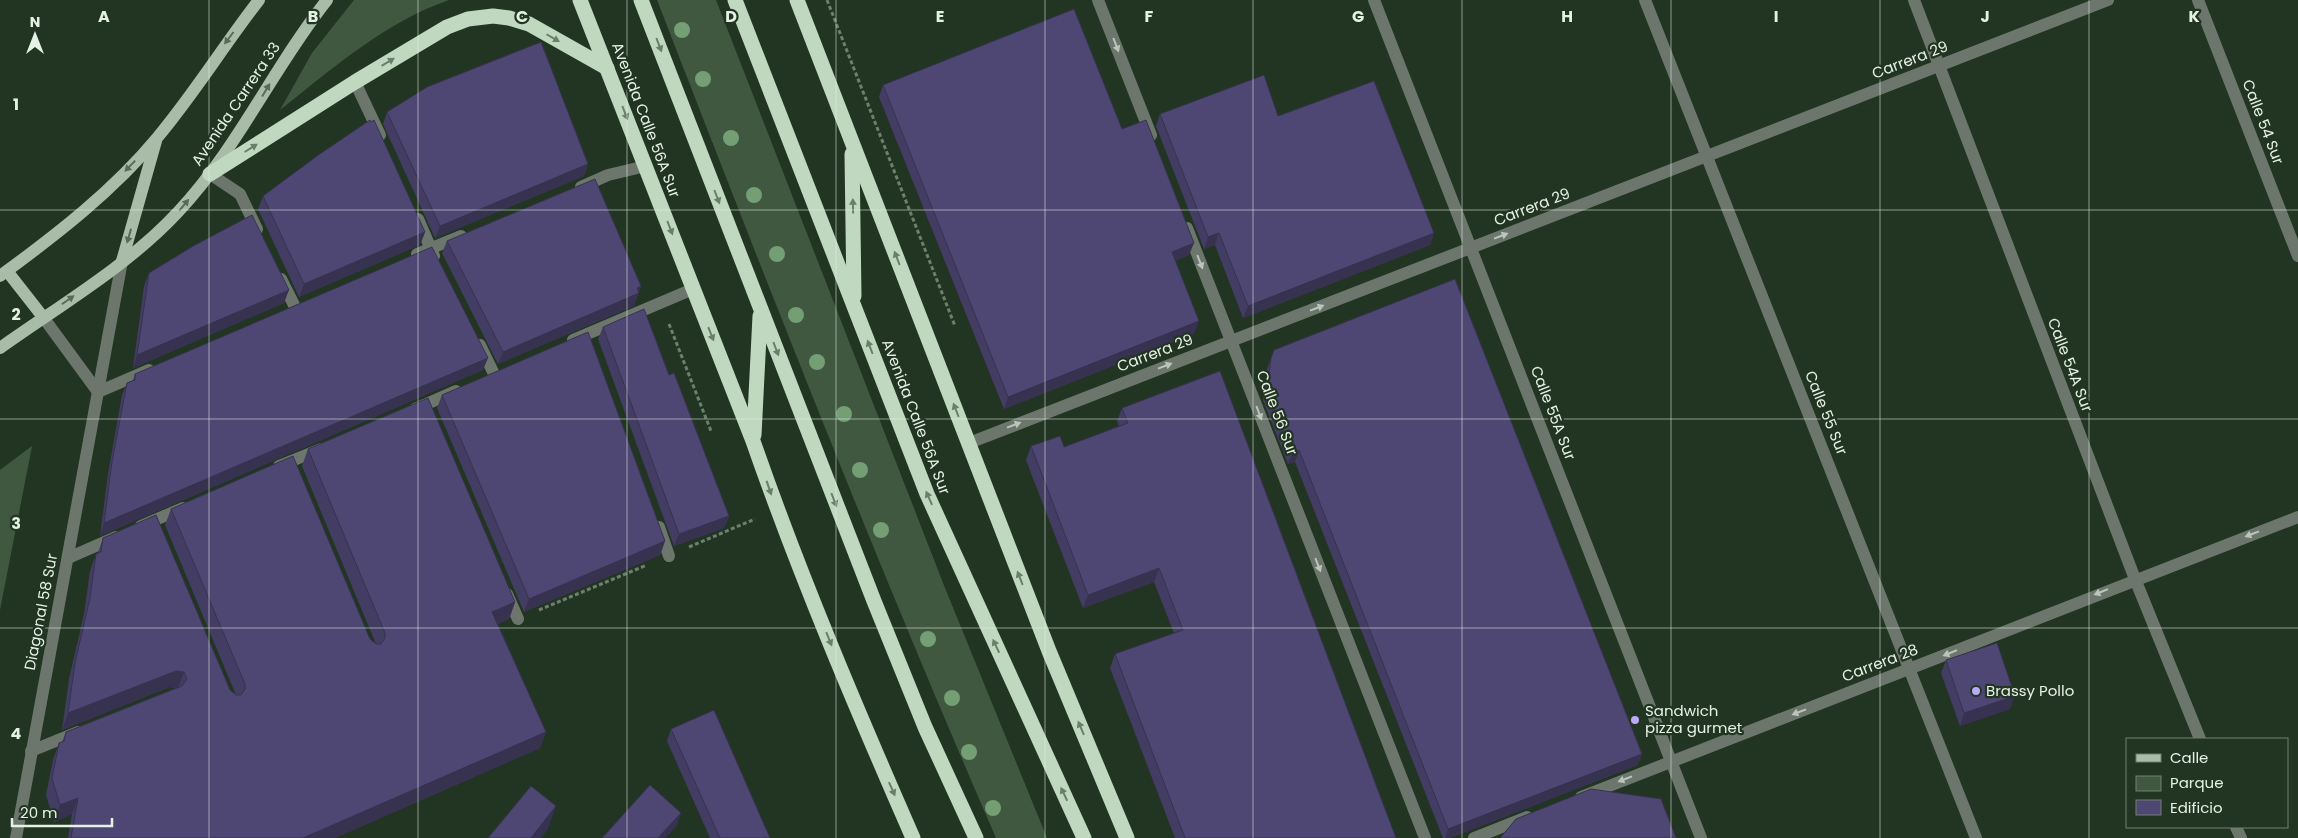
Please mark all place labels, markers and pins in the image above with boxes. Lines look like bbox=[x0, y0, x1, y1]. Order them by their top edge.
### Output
place label: Brassy Pollo bbox=[1986, 680, 2074, 701]
marker: Brassy Pollo bbox=[1970, 685, 1982, 697]
place label: Sandwich pizza gurmet bbox=[1645, 700, 1742, 738]
marker: Sandwich pizza gurmet bbox=[1629, 714, 1641, 726]

